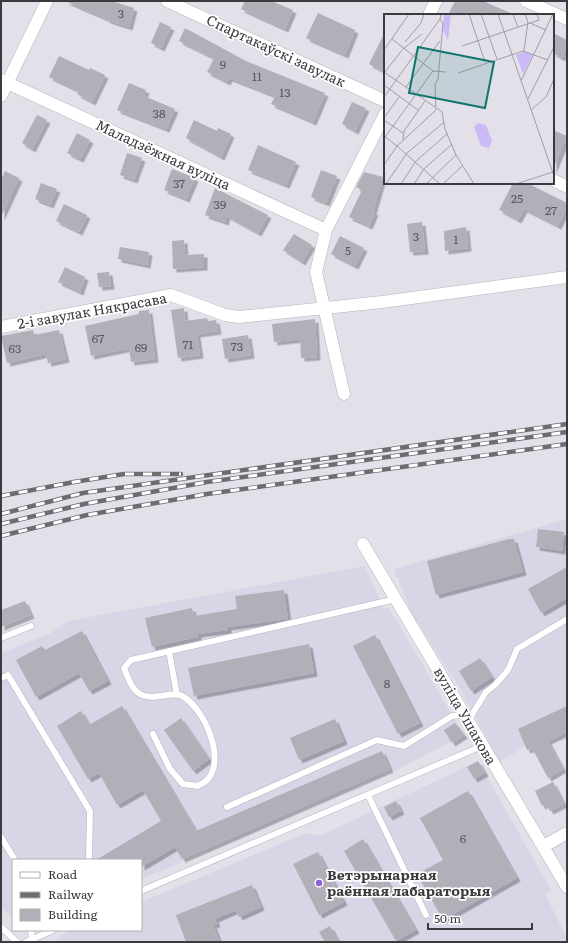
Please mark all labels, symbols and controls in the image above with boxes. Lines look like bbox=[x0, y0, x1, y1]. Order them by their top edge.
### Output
house number: 3 bbox=[118, 4, 124, 22]
street label: Спартакаўскі завулак bbox=[204, 9, 350, 91]
inset map bbox=[384, 14, 554, 184]
house number: 9 bbox=[220, 55, 226, 73]
house number: 11 bbox=[252, 67, 262, 85]
house number: 13 bbox=[279, 83, 291, 101]
house number: 38 bbox=[152, 104, 166, 122]
street label: Маладзёжная вуліца bbox=[93, 114, 234, 194]
house number: 37 bbox=[173, 174, 185, 192]
house number: 25 bbox=[511, 189, 523, 207]
house number: 39 bbox=[214, 195, 226, 213]
house number: 27 bbox=[545, 201, 557, 219]
house number: 3 bbox=[413, 227, 419, 245]
house number: 1 bbox=[454, 230, 459, 248]
house number: 5 bbox=[345, 241, 351, 259]
street label: 2-і завулак Някрасава bbox=[16, 287, 168, 333]
house number: 67 bbox=[92, 329, 104, 347]
house number: 71 bbox=[183, 335, 194, 353]
house number: 73 bbox=[231, 337, 243, 355]
house number: 69 bbox=[135, 338, 147, 356]
house number: 63 bbox=[9, 339, 21, 357]
street label: вуліца Ушакова bbox=[430, 663, 502, 768]
house number: 8 bbox=[384, 674, 391, 692]
house number: 6 bbox=[460, 829, 467, 847]
legend bbox=[12, 859, 142, 931]
place label: Ветэрынарная раённая лабараторыя bbox=[327, 864, 491, 900]
text: Road bbox=[48, 865, 78, 883]
marker: Ветэрынарная раённая лабараторыя bbox=[314, 878, 324, 888]
text: Railway bbox=[48, 885, 94, 903]
text: Building bbox=[48, 905, 98, 923]
scale bar bbox=[428, 905, 532, 931]
text: 50 m bbox=[434, 909, 461, 927]

